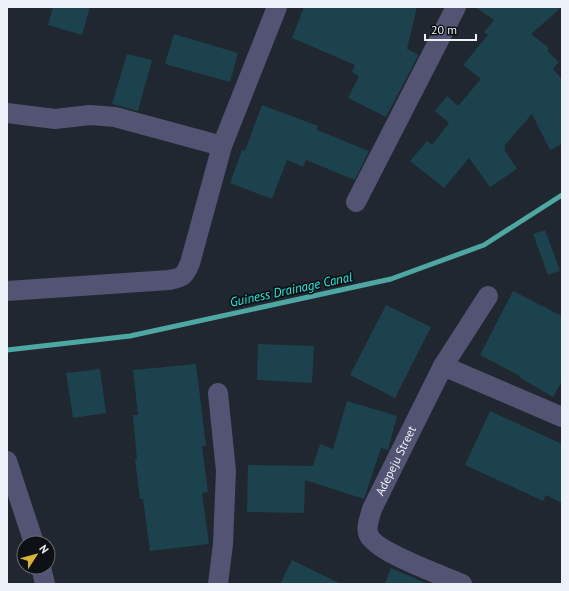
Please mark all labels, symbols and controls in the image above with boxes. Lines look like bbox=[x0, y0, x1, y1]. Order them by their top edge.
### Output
scale bar bbox=[425, 16, 476, 42]
text: 20 m bbox=[431, 22, 457, 37]
water label: Guiness Drainage Canal bbox=[228, 268, 354, 311]
street label: Adepeju Street bbox=[372, 423, 419, 498]
north arrow bbox=[16, 535, 56, 575]
text: N bbox=[36, 542, 52, 556]

